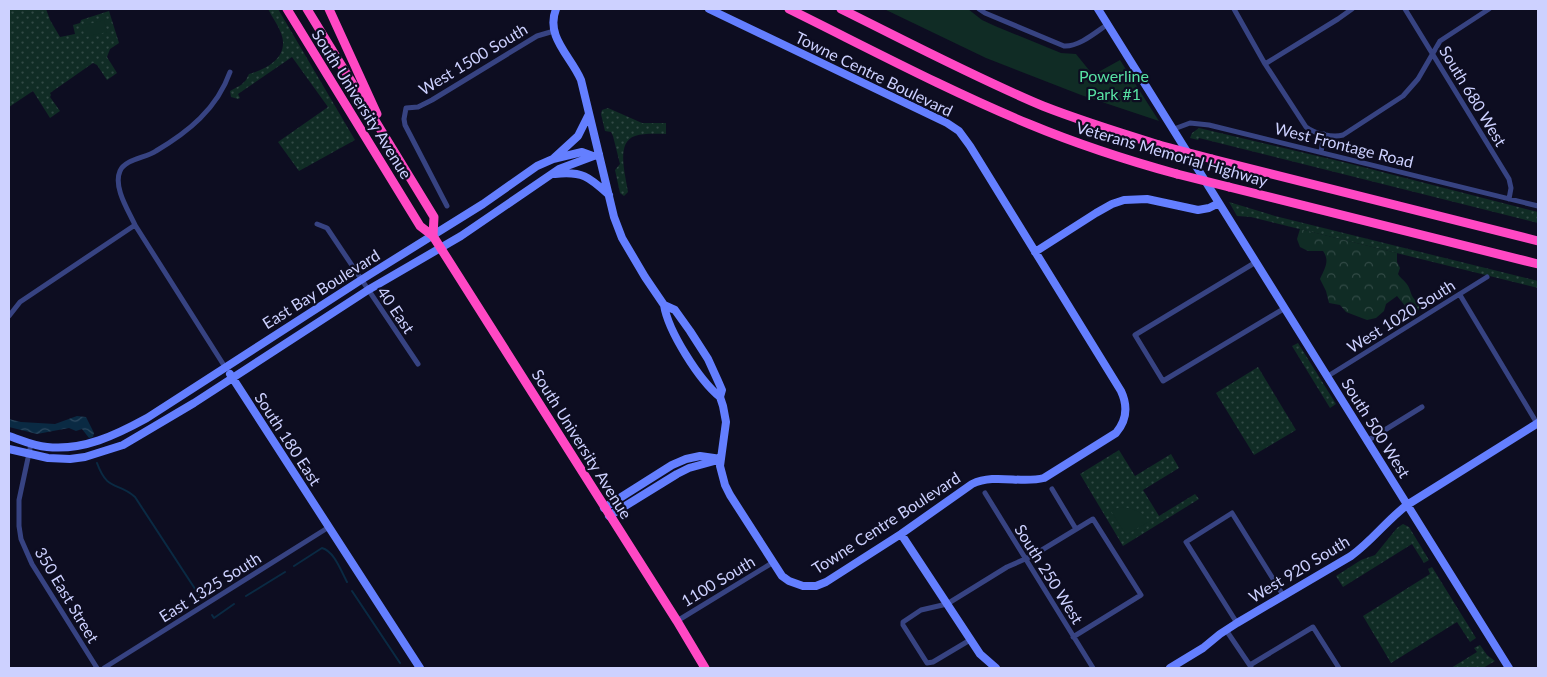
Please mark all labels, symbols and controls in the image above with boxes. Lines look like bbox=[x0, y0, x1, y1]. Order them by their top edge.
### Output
street label: West 1500 South bbox=[415, 19, 531, 98]
street label: South University Avenue bbox=[309, 25, 416, 182]
street label: Towne Centre Boulevard bbox=[792, 27, 956, 120]
street label: South 680 West bbox=[1436, 42, 1511, 150]
park label: Powerline Park #1 bbox=[1079, 66, 1149, 103]
street label: Veterans Memorial Highway bbox=[1074, 117, 1271, 190]
street label: West Frontage Road bbox=[1273, 118, 1416, 171]
street label: East Bay Boulevard bbox=[259, 245, 383, 332]
street label: West 1020 South bbox=[1343, 275, 1458, 356]
street label: 40 East bbox=[374, 283, 419, 337]
street label: South University Avenue bbox=[529, 365, 636, 522]
street label: South 500 West bbox=[1338, 374, 1415, 481]
street label: South 180 East bbox=[251, 389, 326, 489]
street label: Towne Centre Boulevard bbox=[808, 468, 963, 578]
street label: South 250 West bbox=[1011, 520, 1088, 627]
street label: West 920 South bbox=[1245, 531, 1353, 606]
street label: 350 East Street bbox=[31, 544, 103, 646]
street label: East 1325 South bbox=[155, 548, 264, 625]
street label: 1100 South bbox=[677, 551, 758, 610]

